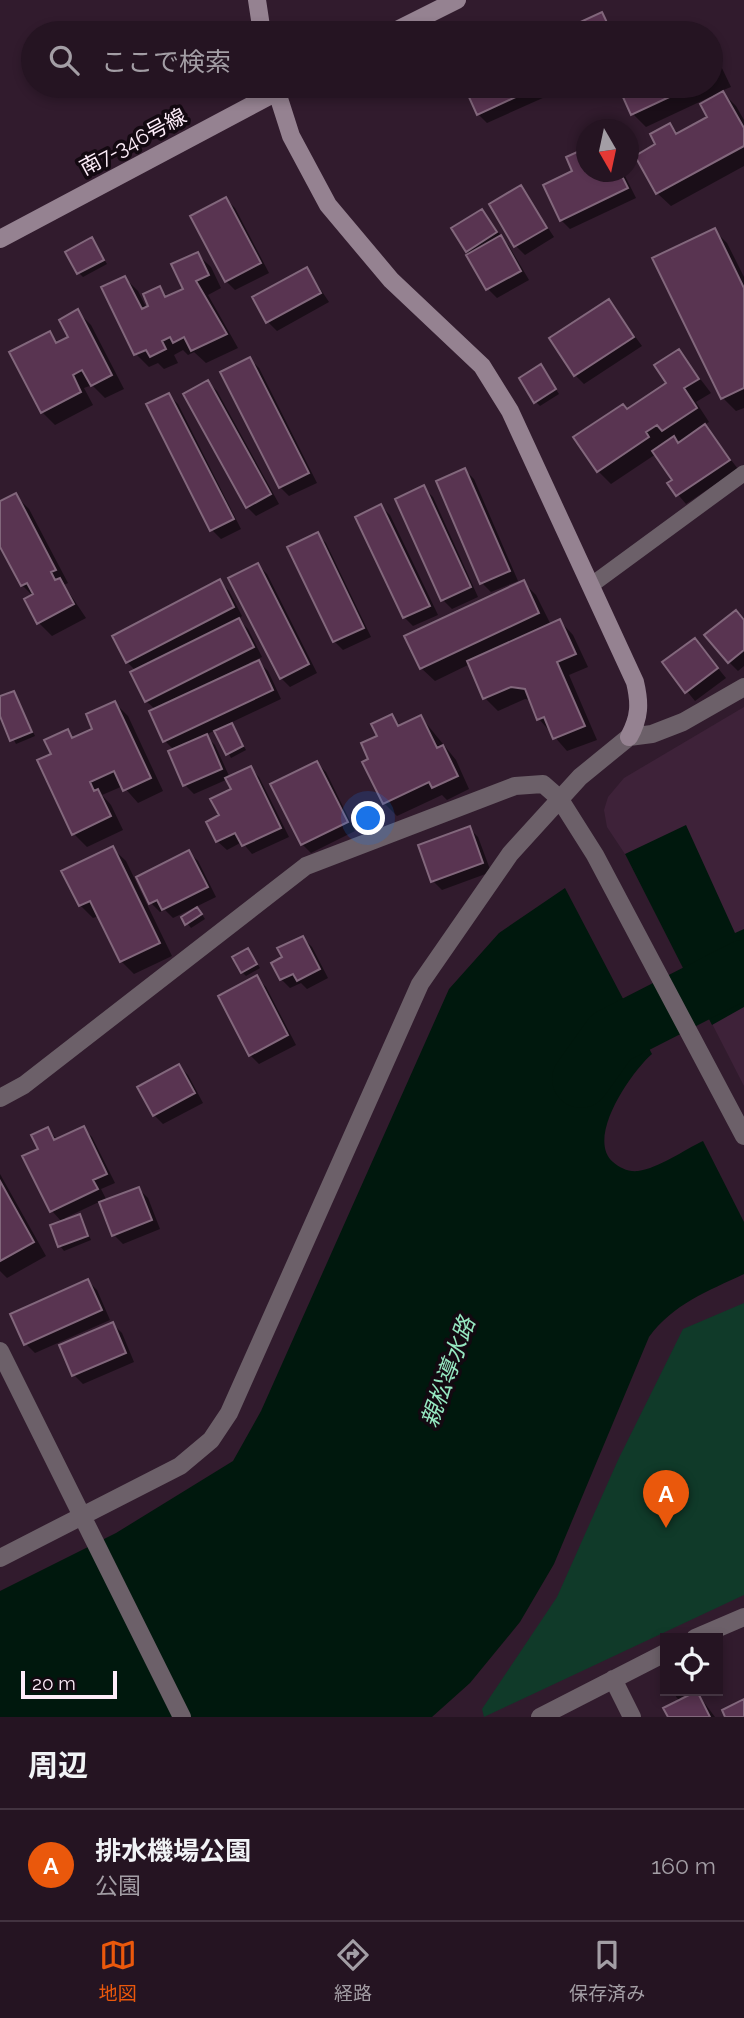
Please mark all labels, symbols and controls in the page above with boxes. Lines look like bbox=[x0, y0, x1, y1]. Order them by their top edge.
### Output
search box bbox=[21, 21, 723, 98]
icon: search bbox=[45, 41, 83, 79]
text: ここで検索 bbox=[101, 47, 231, 77]
street label: 南7-346号線 bbox=[75, 103, 190, 180]
north arrow bbox=[576, 119, 639, 182]
your location bbox=[351, 801, 385, 835]
water label: 親松導水路 bbox=[415, 1311, 481, 1430]
pin: A bbox=[643, 1470, 689, 1528]
map controls bbox=[660, 1633, 723, 1696]
button: locate bbox=[660, 1633, 723, 1696]
scale bar bbox=[21, 1668, 117, 1700]
text: 20 m bbox=[32, 1672, 76, 1694]
text: 周辺 bbox=[28, 1748, 88, 1783]
text: 排水機場公園 bbox=[95, 1836, 251, 1866]
text: A bbox=[43, 1852, 59, 1879]
text: 160 m bbox=[651, 1852, 716, 1879]
text: 公園 bbox=[95, 1872, 141, 1899]
tab: 地図 bbox=[99, 1936, 137, 2005]
tab: 経路 bbox=[334, 1936, 372, 2005]
tab: 保存済み bbox=[569, 1936, 645, 2005]

